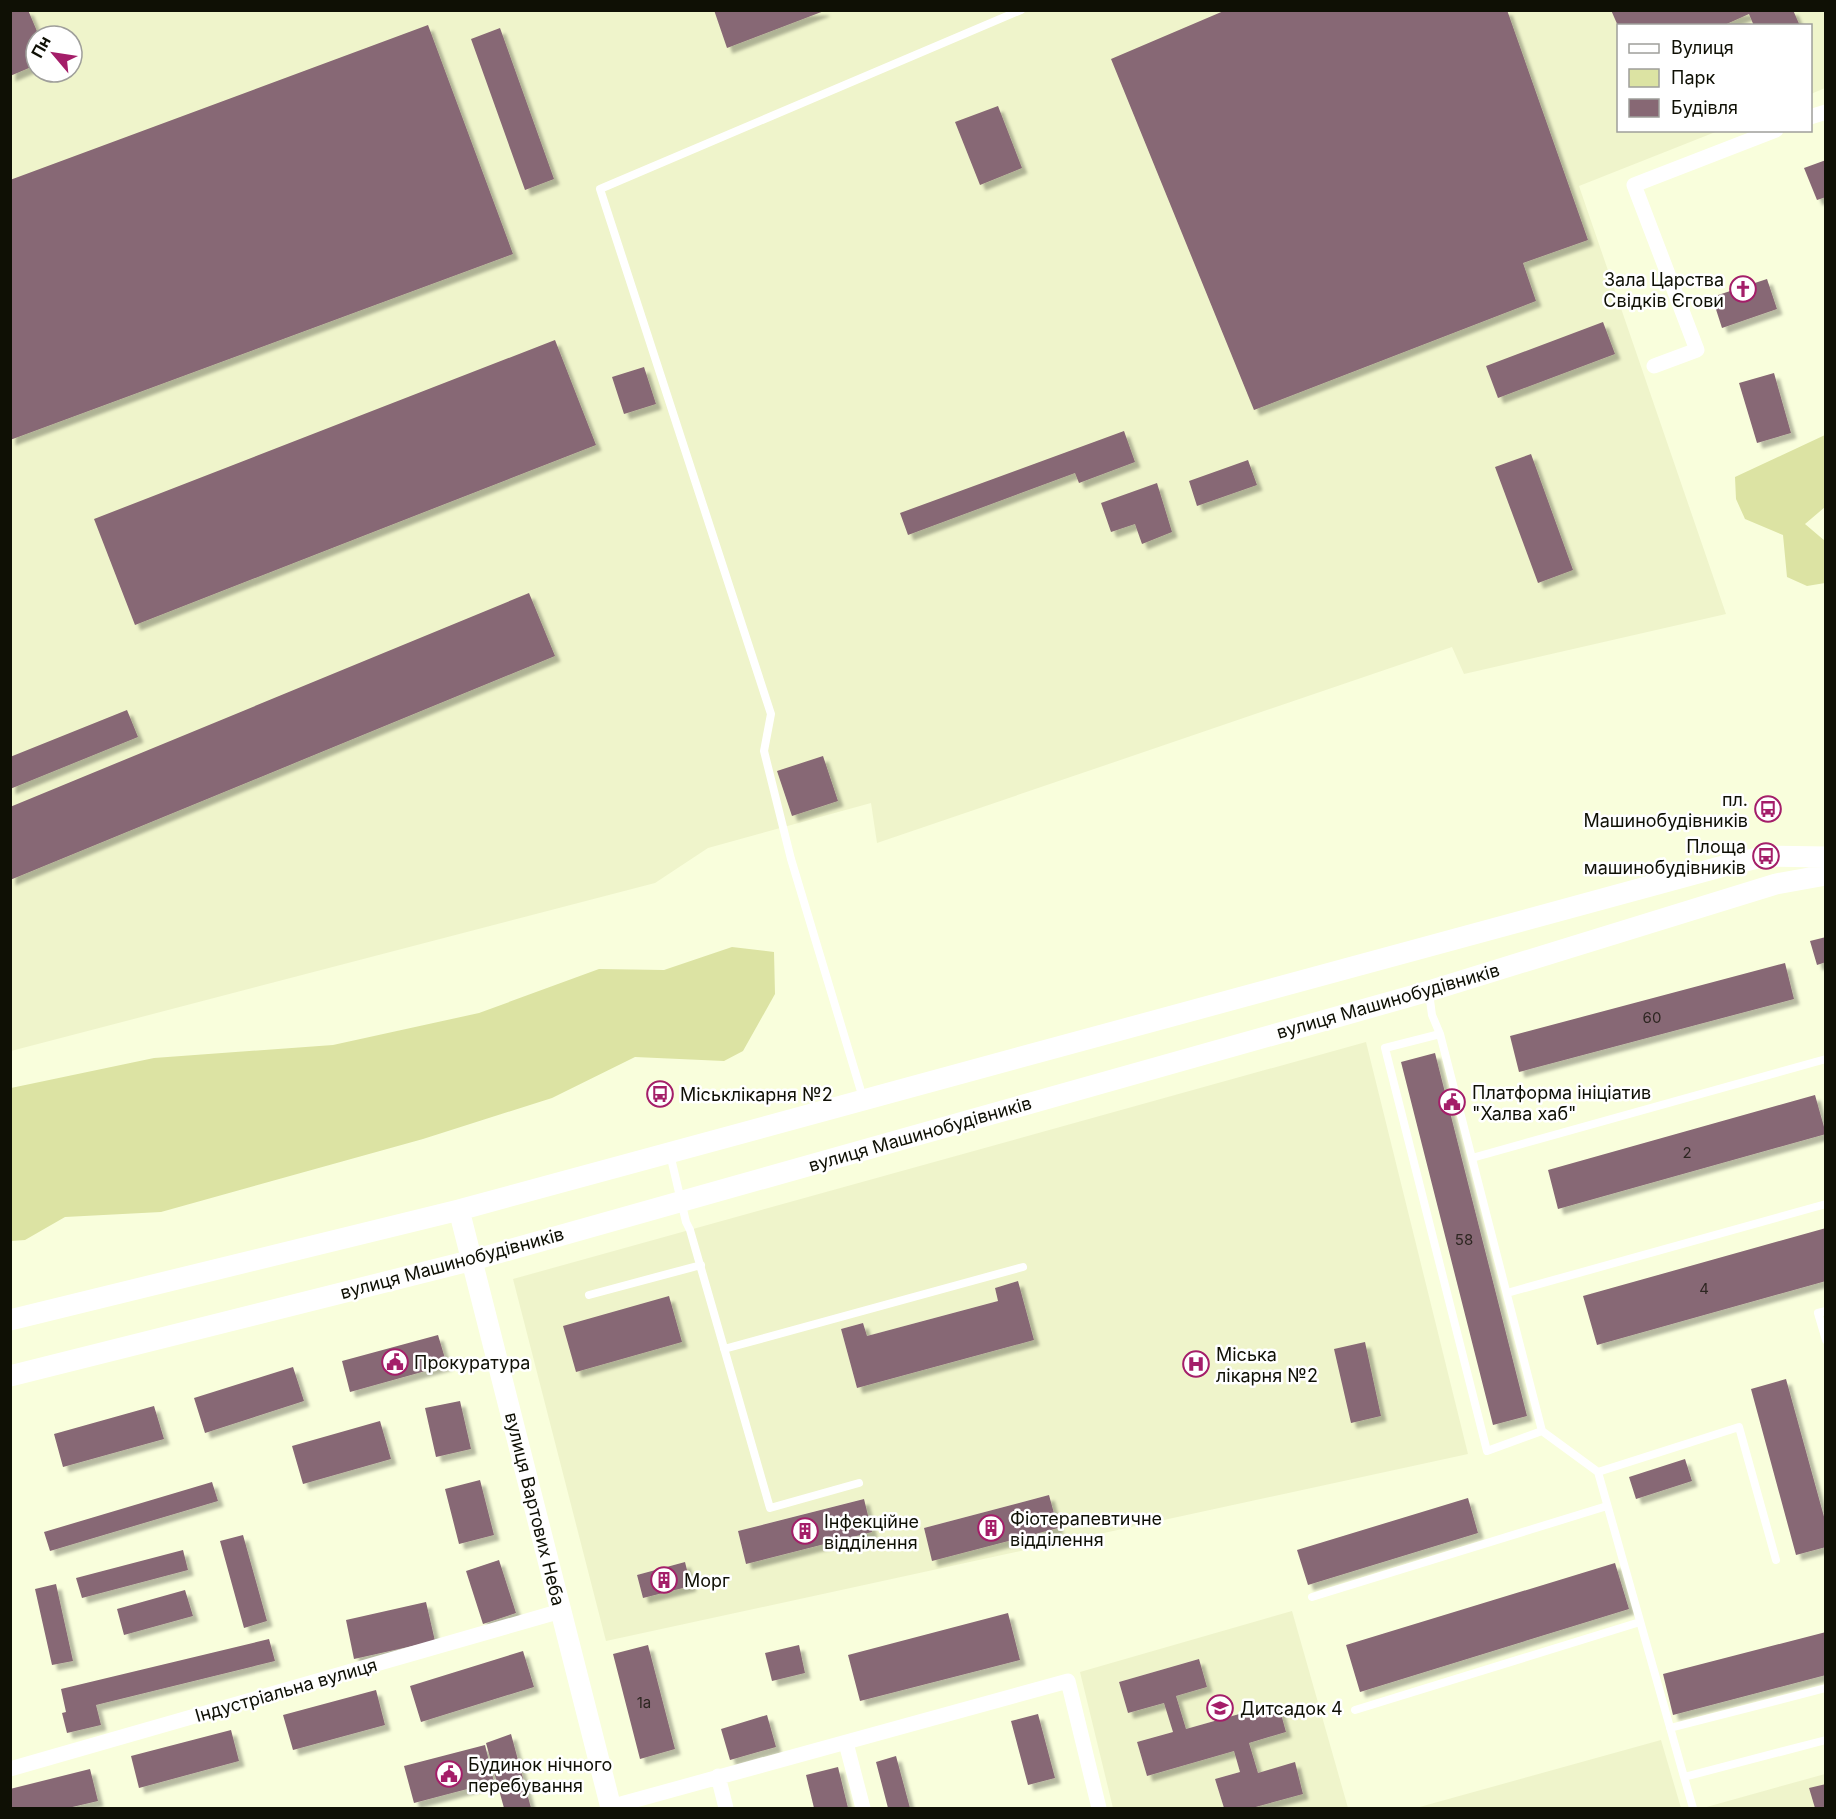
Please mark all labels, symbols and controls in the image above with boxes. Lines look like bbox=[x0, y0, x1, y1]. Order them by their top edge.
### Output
north arrow bbox=[24, 24, 84, 84]
legend bbox=[1617, 24, 1812, 132]
text: Пн bbox=[27, 32, 55, 61]
text: Вулиця bbox=[1671, 37, 1734, 58]
text: Парк bbox=[1671, 67, 1716, 88]
text: Будівля bbox=[1671, 97, 1738, 118]
place label: Зала Царства Свідків Єгови bbox=[1603, 269, 1724, 311]
church icon: Зала Царства Свідків Єгови bbox=[1728, 274, 1758, 304]
place label: пл. Машинобудівників bbox=[1583, 789, 1748, 831]
bus stop icon: пл. Машинобудівників bbox=[1753, 794, 1783, 824]
place label: Площа машинобудівників bbox=[1584, 836, 1746, 878]
bus stop icon: Площа машинобудівників bbox=[1751, 841, 1781, 871]
street label: вулиця Машинобудівників bbox=[1274, 959, 1502, 1043]
house number: 60 bbox=[1643, 1008, 1661, 1027]
bus stop icon: Міськлікарня №2 bbox=[645, 1079, 675, 1109]
place label: Платформа ініціатив "Халва хаб" bbox=[1472, 1082, 1651, 1124]
place label: Міськлікарня №2 bbox=[680, 1084, 833, 1105]
public building icon: Платформа ініціатив "Халва хаб" bbox=[1437, 1087, 1467, 1117]
street label: вулиця Машинобудівників bbox=[806, 1092, 1034, 1176]
house number: 2 bbox=[1682, 1143, 1692, 1162]
street label: вулиця Машинобудівників bbox=[338, 1223, 566, 1303]
house number: 58 bbox=[1455, 1230, 1473, 1249]
house number: 4 bbox=[1699, 1279, 1709, 1298]
place label: Міська лікарня №2 bbox=[1216, 1344, 1318, 1386]
public building icon: Прокуратура bbox=[380, 1347, 410, 1377]
hospital icon: Міська лікарня №2 bbox=[1181, 1349, 1211, 1379]
place label: Прокуратура bbox=[414, 1352, 530, 1373]
street label: вулиця Вартових Неба bbox=[501, 1410, 569, 1608]
place label: Фіотерапевтичне відділення bbox=[1010, 1508, 1162, 1550]
place label: Інфекційне відділення bbox=[824, 1511, 919, 1553]
building icon: Фіотерапевтичне відділення bbox=[976, 1513, 1006, 1543]
building icon: Інфекційне відділення bbox=[790, 1516, 820, 1546]
building icon: Морг bbox=[649, 1565, 679, 1595]
place label: Морг bbox=[684, 1570, 730, 1591]
street label: Індустріальна вулиця bbox=[193, 1654, 379, 1726]
house number: 1а bbox=[637, 1693, 651, 1712]
school or university icon: Дитсадок 4 bbox=[1205, 1693, 1235, 1723]
place label: Дитсадок 4 bbox=[1240, 1698, 1343, 1719]
place label: Будинок нічного перебування bbox=[468, 1754, 612, 1796]
public building icon: Будинок нічного перебування bbox=[434, 1759, 464, 1789]

